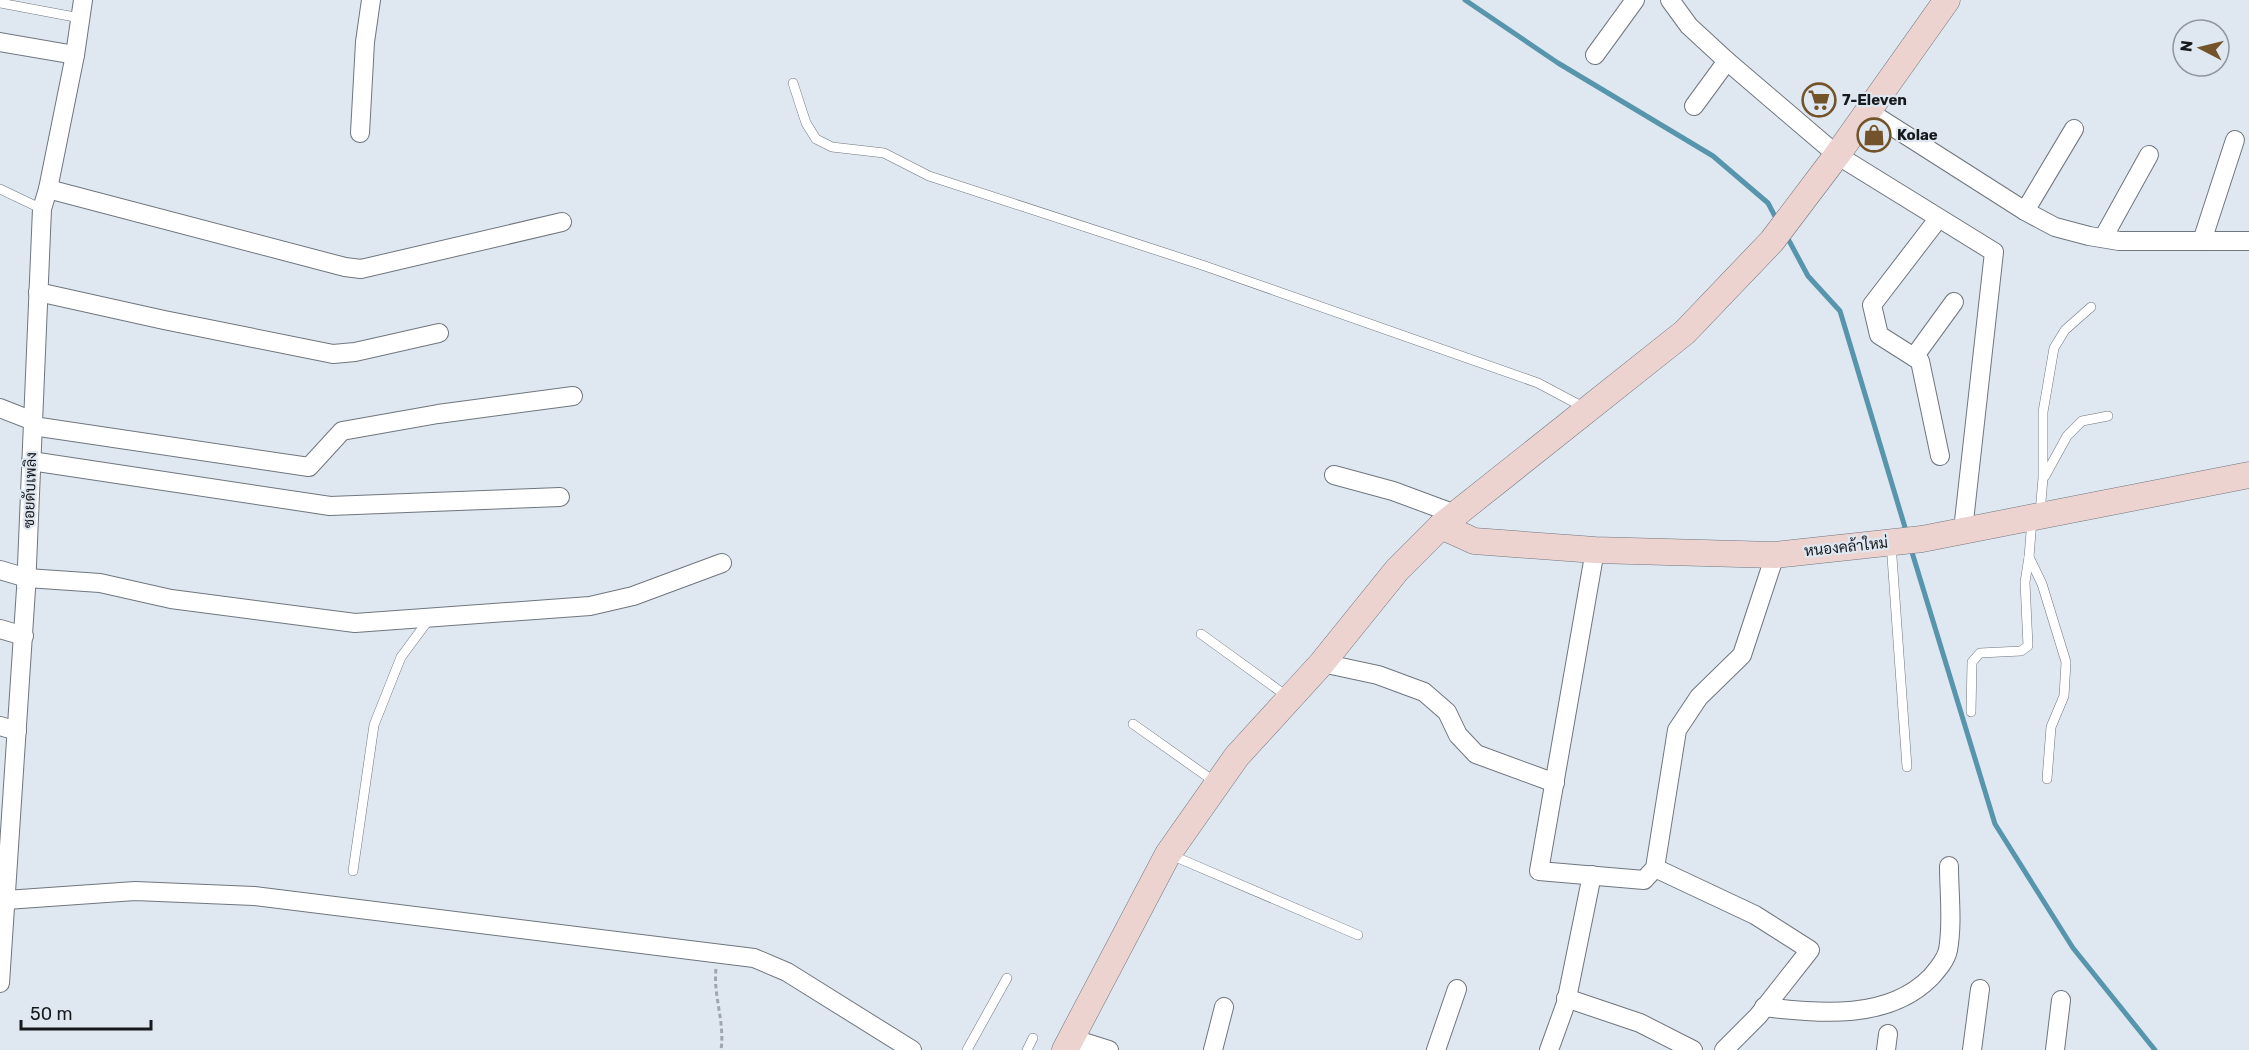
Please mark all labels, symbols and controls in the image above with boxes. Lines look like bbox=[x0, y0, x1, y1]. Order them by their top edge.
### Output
north arrow bbox=[2171, 18, 2231, 78]
text: N bbox=[2176, 39, 2197, 53]
supermarket icon: 7-Eleven bbox=[1801, 82, 1837, 118]
place label: 7-Eleven bbox=[1842, 91, 1907, 109]
shop icon: Kolae bbox=[1856, 117, 1892, 153]
place label: Kolae bbox=[1897, 126, 1938, 144]
street label: ซอยดับเพลิง bbox=[20, 452, 40, 528]
street label: หนองคล้าใหม่ bbox=[1803, 533, 1889, 560]
scale bar bbox=[21, 993, 152, 1031]
text: 50 m bbox=[30, 1003, 73, 1025]

